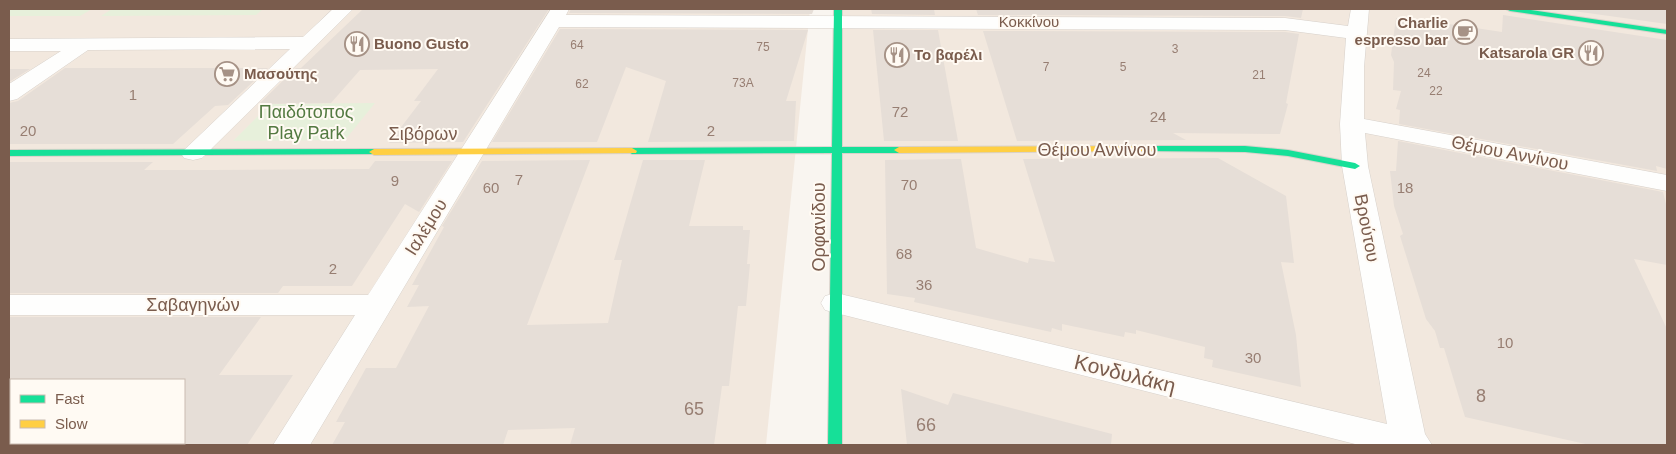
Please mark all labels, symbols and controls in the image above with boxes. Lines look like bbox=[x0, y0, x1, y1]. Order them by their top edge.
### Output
street label: Κοκκίνου bbox=[999, 13, 1059, 30]
place label: Charlie espresso bar bbox=[1355, 14, 1448, 48]
cafe icon: Charlie espresso bar bbox=[1452, 19, 1478, 45]
restaurant icon: Buono Gusto bbox=[344, 31, 370, 57]
place label: Buono Gusto bbox=[374, 35, 469, 52]
house number: 64 bbox=[570, 38, 584, 52]
house number: 75 bbox=[756, 40, 770, 54]
restaurant icon: Katsarola GR bbox=[1578, 40, 1604, 66]
restaurant icon: Το βαρέλι bbox=[884, 42, 910, 68]
house number: 3 bbox=[1172, 42, 1179, 56]
place label: Katsarola GR bbox=[1479, 44, 1574, 61]
place label: Το βαρέλι bbox=[914, 46, 982, 63]
house number: 7 bbox=[1043, 60, 1050, 74]
house number: 5 bbox=[1120, 60, 1127, 74]
supermarket icon: Μασούτης bbox=[214, 61, 240, 87]
place label: Μασούτης bbox=[244, 65, 318, 82]
house number: 24 bbox=[1417, 66, 1431, 80]
house number: 21 bbox=[1252, 68, 1266, 82]
house number: 73Α bbox=[732, 76, 754, 90]
house number: 62 bbox=[575, 77, 589, 91]
house number: 22 bbox=[1429, 84, 1443, 98]
house number: 1 bbox=[129, 86, 137, 103]
park label: Παιδότοπος Play Park bbox=[259, 102, 354, 143]
house number: 72 bbox=[892, 103, 908, 120]
house number: 24 bbox=[1150, 108, 1166, 125]
house number: 20 bbox=[20, 122, 36, 139]
house number: 2 bbox=[707, 122, 715, 139]
street label: Σιβόρων bbox=[389, 124, 457, 144]
street label: Θέμου Αννίνου bbox=[1450, 132, 1570, 174]
street label: Θέμου Αννίνου bbox=[1038, 140, 1156, 160]
house number: 7 bbox=[515, 171, 523, 188]
house number: 9 bbox=[391, 172, 399, 189]
house number: 70 bbox=[901, 176, 917, 193]
house number: 60 bbox=[483, 179, 499, 196]
house number: 18 bbox=[1397, 179, 1413, 196]
street label: Ορφανίδου bbox=[809, 182, 829, 272]
street label: Βρούτου bbox=[1351, 192, 1383, 264]
street label: Ιαλέμου bbox=[401, 195, 451, 259]
house number: 68 bbox=[896, 245, 912, 262]
house number: 2 bbox=[329, 260, 337, 277]
house number: 36 bbox=[916, 276, 932, 293]
street label: Σαβαγηνών bbox=[146, 295, 240, 315]
house number: 10 bbox=[1497, 334, 1513, 351]
house number: 30 bbox=[1245, 349, 1261, 366]
street label: Κονδυλάκη bbox=[1072, 350, 1178, 397]
legend bbox=[10, 379, 185, 444]
house number: 8 bbox=[1476, 386, 1486, 406]
text: Fast bbox=[55, 390, 85, 407]
house number: 65 bbox=[684, 399, 704, 419]
text: Slow bbox=[55, 415, 88, 432]
house number: 66 bbox=[916, 415, 936, 435]

